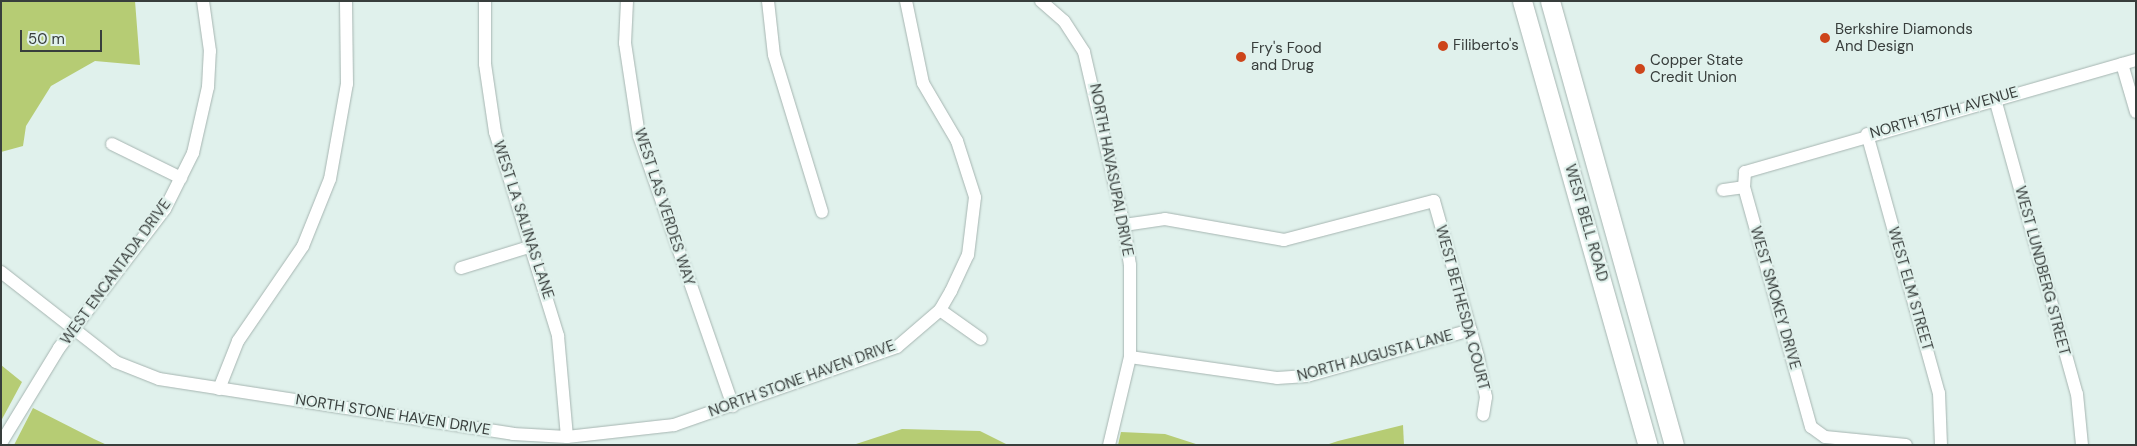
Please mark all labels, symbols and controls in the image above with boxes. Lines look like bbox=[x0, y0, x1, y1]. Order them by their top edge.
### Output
scale bar bbox=[22, 20, 105, 52]
place label: Berkshire Diamonds And Design bbox=[1835, 20, 1973, 55]
text: 50 m bbox=[28, 29, 65, 49]
marker: Berkshire Diamonds And Design bbox=[1819, 32, 1831, 44]
place label: Filiberto's bbox=[1453, 37, 1519, 55]
place label: Fry's Food and Drug bbox=[1251, 39, 1322, 74]
marker: Filiberto's bbox=[1437, 40, 1449, 52]
marker: Fry's Food and Drug bbox=[1235, 51, 1247, 63]
place label: Copper State Credit Union bbox=[1650, 51, 1743, 86]
marker: Copper State Credit Union bbox=[1634, 63, 1646, 75]
street label: NORTH HAVASUPAI DRIVE bbox=[1085, 82, 1137, 258]
street label: NORTH 157TH AVENUE bbox=[1868, 83, 2020, 143]
street label: WEST LAS VERDES WAY bbox=[630, 126, 698, 288]
street label: WEST LA SALINAS LANE bbox=[489, 139, 557, 301]
street label: WEST BELL ROAD bbox=[1561, 162, 1611, 284]
street label: WEST LUNDBERG STREET bbox=[2011, 184, 2073, 358]
street label: WEST ENCANTADA DRIVE bbox=[57, 196, 175, 348]
street label: WEST BETHESDA COURT bbox=[1431, 223, 1493, 393]
street label: WEST SMOKEY DRIVE bbox=[1746, 224, 1804, 372]
street label: WEST ELM STREET bbox=[1884, 225, 1936, 353]
street label: NORTH AUGUSTA LANE bbox=[1295, 327, 1455, 385]
street label: NORTH STONE HAVEN DRIVE bbox=[706, 337, 898, 421]
street label: NORTH STONE HAVEN DRIVE bbox=[294, 391, 492, 439]

